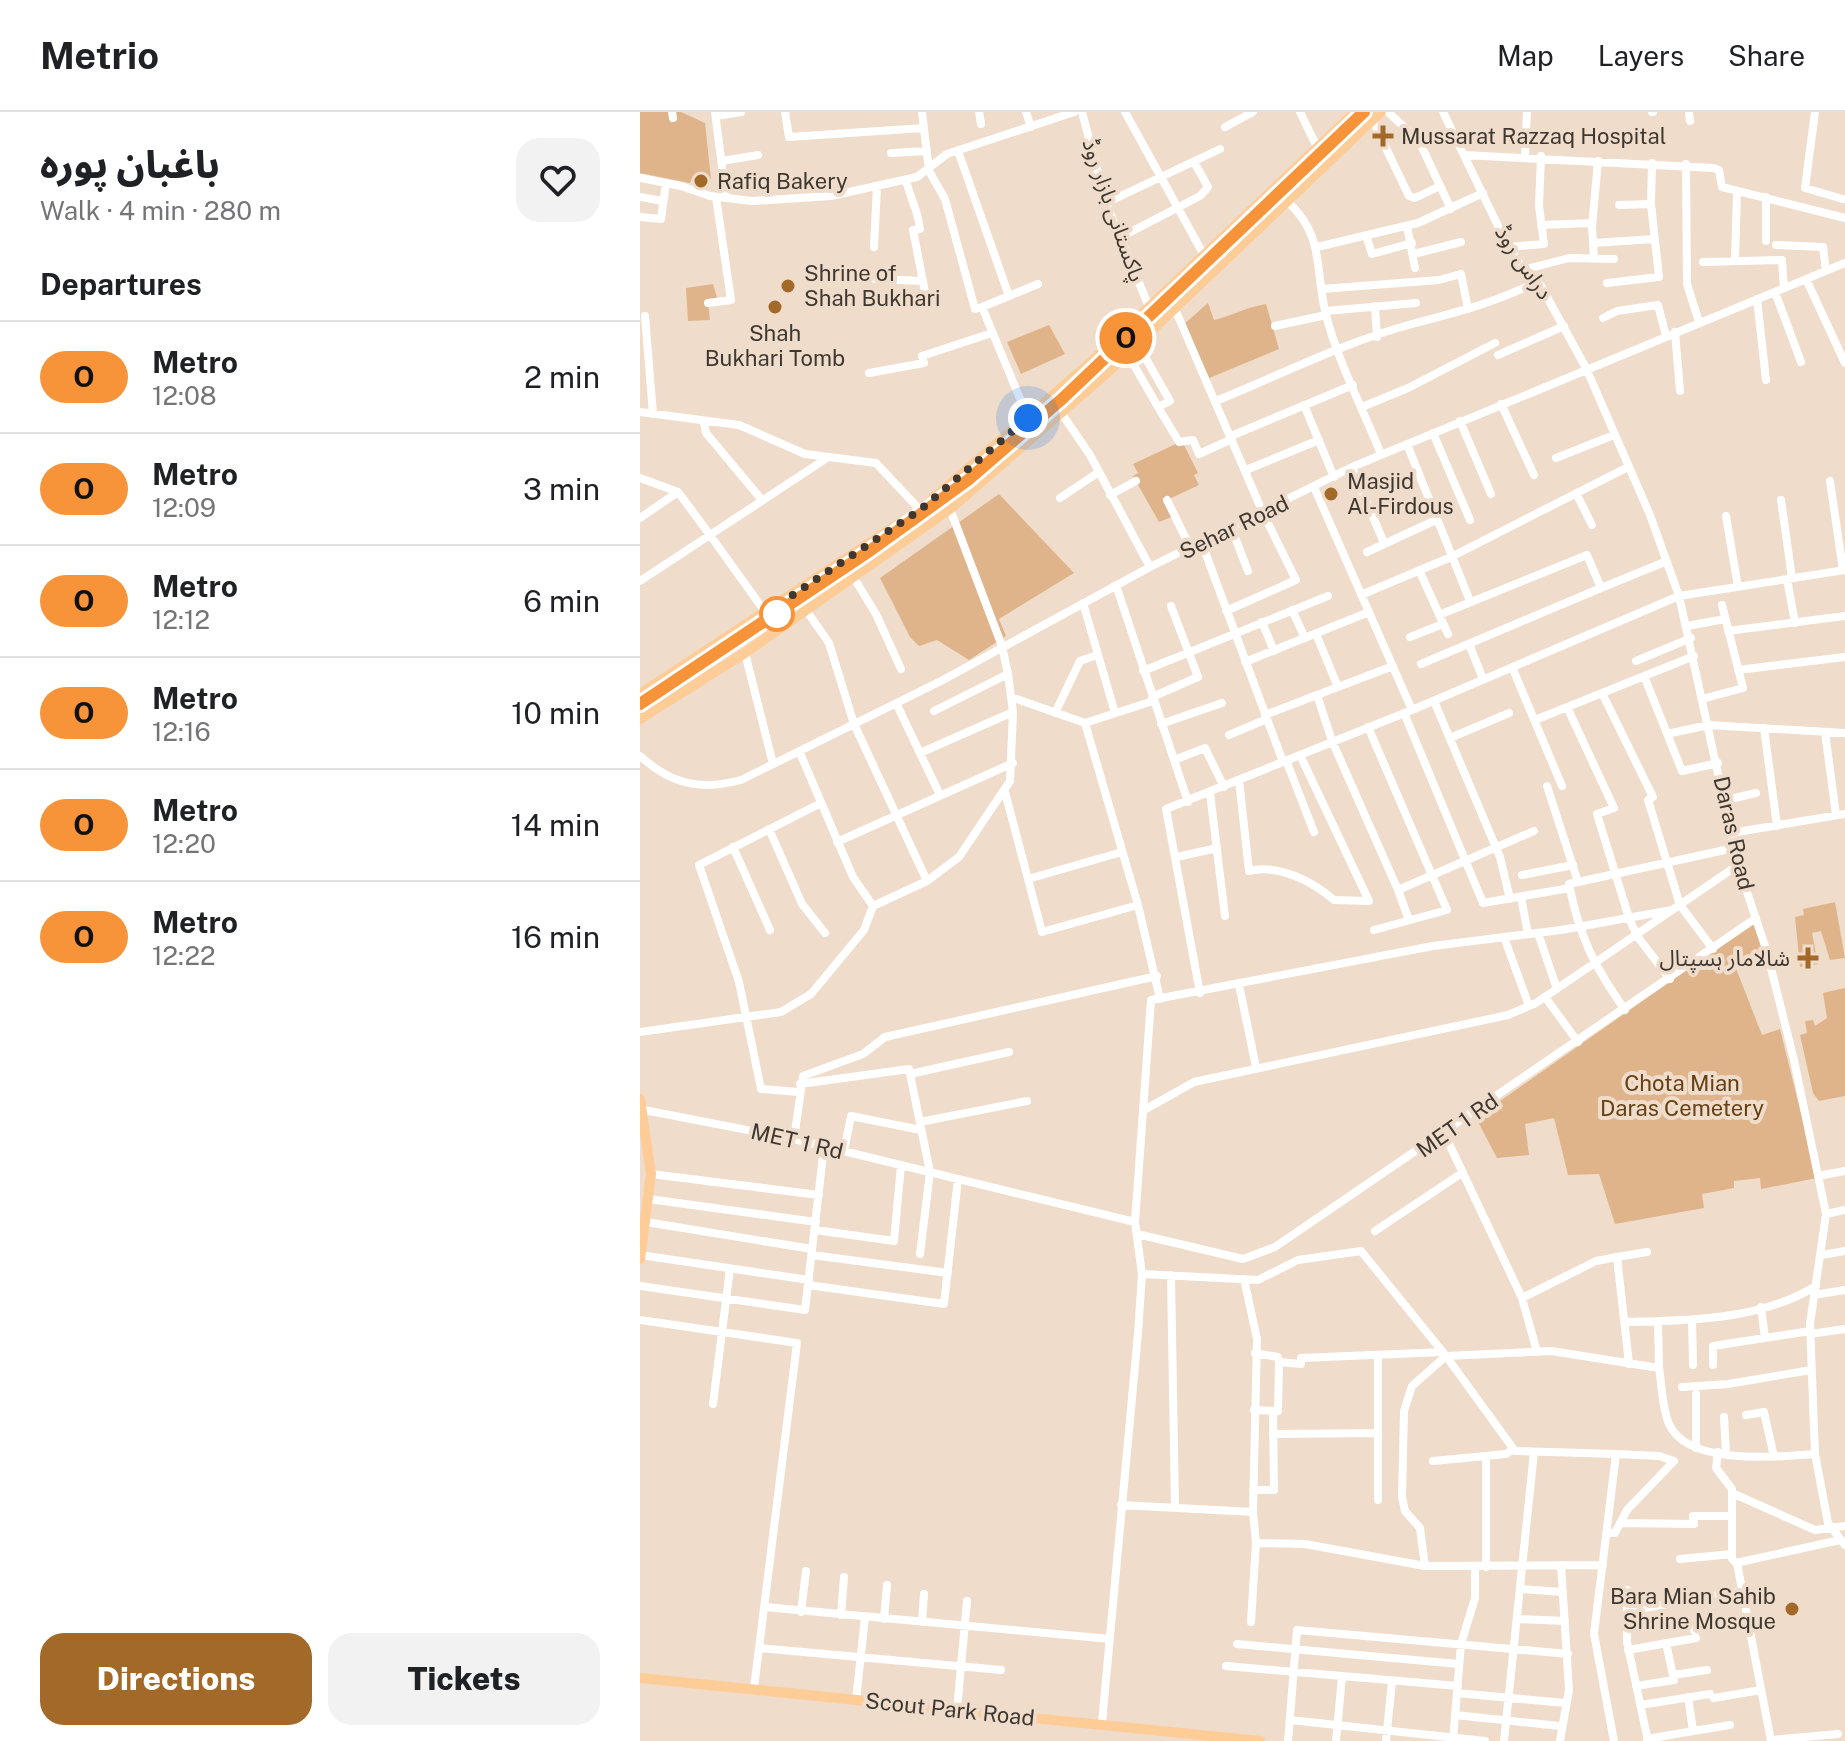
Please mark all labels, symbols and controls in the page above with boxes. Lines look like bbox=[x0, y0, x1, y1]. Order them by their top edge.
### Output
text: Metrio bbox=[40, 33, 159, 78]
text: Map bbox=[1497, 39, 1554, 72]
text: Layers bbox=[1598, 39, 1684, 72]
text: Share bbox=[1728, 39, 1805, 72]
place label: Mussarat Razzaq Hospital bbox=[1401, 123, 1666, 149]
marker: Mussarat Razzaq Hospital bbox=[1372, 125, 1394, 147]
street label: پاکستانی بازار روڈ bbox=[1075, 135, 1151, 286]
button: heart bbox=[516, 138, 600, 222]
text: باغبان پورہ bbox=[40, 142, 220, 187]
place label: Rafiq Bakery bbox=[717, 168, 848, 194]
marker: Rafiq Bakery bbox=[692, 172, 710, 190]
text: Walk · 4 min · 280 m bbox=[40, 195, 281, 226]
street label: دراس روڈ bbox=[1489, 220, 1558, 304]
place label: Shrine of Shah Bukhari bbox=[804, 260, 940, 311]
text: Departures bbox=[40, 266, 202, 302]
marker: Shrine of Shah Bukhari bbox=[779, 277, 797, 295]
marker: Shah Bukhari Tomb bbox=[766, 298, 784, 316]
line badge: O bbox=[1100, 312, 1152, 364]
place label: Shah Bukhari Tomb bbox=[705, 320, 845, 371]
text: O bbox=[1115, 321, 1137, 354]
text: Metro bbox=[152, 344, 238, 380]
text: 2 min bbox=[524, 359, 600, 395]
text: O bbox=[73, 360, 95, 393]
text: 12:08 bbox=[152, 380, 217, 411]
your location bbox=[1008, 398, 1048, 438]
text: Metro bbox=[152, 456, 238, 492]
place label: Masjid Al-Firdous bbox=[1347, 468, 1454, 519]
text: 3 min bbox=[523, 471, 600, 507]
text: O bbox=[73, 472, 95, 505]
marker: Masjid Al-Firdous bbox=[1322, 485, 1340, 503]
street label: Sehar Road bbox=[1175, 489, 1293, 565]
text: 12:09 bbox=[152, 492, 216, 523]
text: Metro bbox=[152, 568, 238, 604]
text: 6 min bbox=[523, 583, 600, 619]
text: O bbox=[73, 584, 95, 617]
unlabelled marker bbox=[760, 597, 794, 631]
text: 12:12 bbox=[152, 604, 210, 635]
text: Metro bbox=[152, 680, 238, 716]
text: 10 min bbox=[511, 695, 600, 731]
text: O bbox=[73, 696, 95, 729]
text: 12:16 bbox=[152, 716, 211, 747]
street label: Daras Road bbox=[1708, 773, 1760, 893]
text: Metro bbox=[152, 792, 238, 828]
text: 14 min bbox=[511, 807, 600, 843]
text: O bbox=[73, 808, 95, 841]
text: 12:20 bbox=[152, 828, 216, 859]
text: Metro bbox=[152, 904, 238, 940]
text: 16 min bbox=[511, 919, 600, 955]
text: O bbox=[73, 920, 95, 953]
text: 12:22 bbox=[152, 940, 215, 971]
place label: شالامار ہسپتال bbox=[1659, 945, 1790, 973]
marker: شالامار ہسپتال bbox=[1797, 947, 1819, 969]
park label: Chota Mian Daras Cemetery bbox=[1600, 1070, 1764, 1121]
street label: MET 1 Rd bbox=[1411, 1087, 1503, 1163]
street label: MET 1 Rd bbox=[748, 1118, 846, 1164]
place label: Bara Mian Sahib Shrine Mosque bbox=[1610, 1583, 1776, 1634]
marker: Bara Mian Sahib Shrine Mosque bbox=[1783, 1600, 1801, 1618]
button: Directions bbox=[40, 1633, 312, 1725]
button: Tickets bbox=[328, 1633, 600, 1725]
street label: Scout Park Road bbox=[864, 1687, 1036, 1731]

